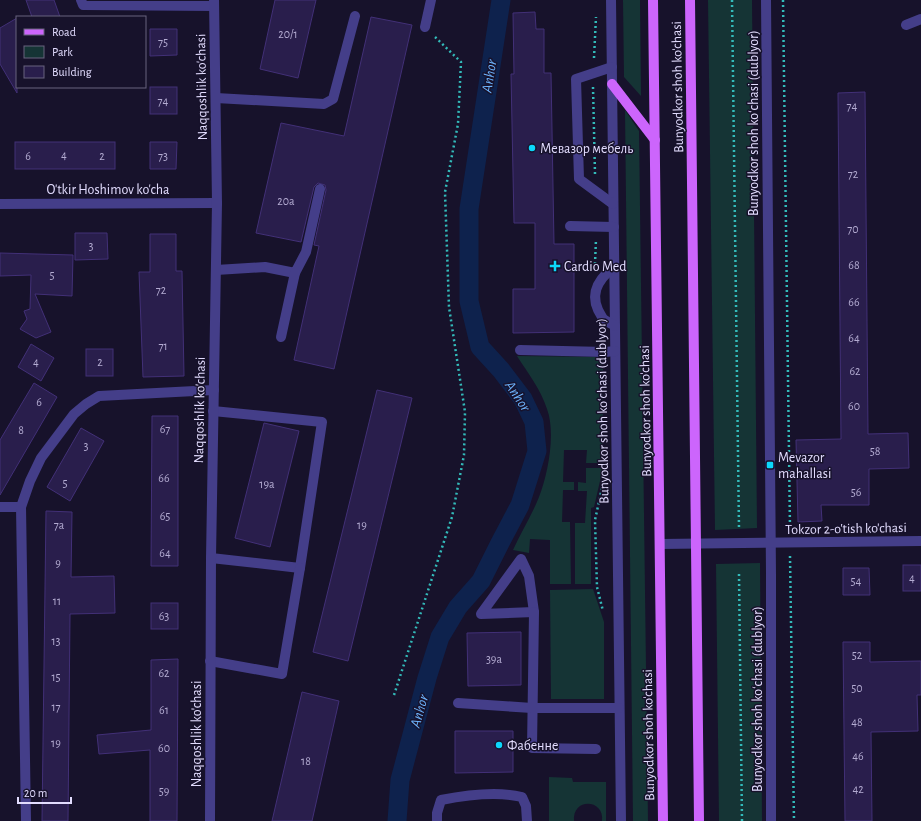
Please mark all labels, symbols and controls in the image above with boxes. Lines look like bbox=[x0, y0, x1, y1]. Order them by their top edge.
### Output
legend bbox=[16, 16, 146, 88]
street label: Bunyodkor shoh ko'chasi bbox=[670, 21, 686, 153]
text: Road bbox=[52, 26, 76, 38]
house number: 20/1 bbox=[278, 28, 298, 40]
street label: Bunyodkor shoh koʻchasi (dublyor) bbox=[747, 30, 761, 216]
street label: Naqqoshlik ko'chasi bbox=[194, 34, 210, 140]
house number: 75 bbox=[158, 36, 168, 48]
text: Park bbox=[52, 46, 73, 58]
water label: Anhor bbox=[479, 57, 500, 95]
text: Building bbox=[52, 66, 92, 78]
house number: 74 bbox=[158, 95, 169, 107]
house number: 74 bbox=[847, 100, 858, 112]
place label: Мевазор мебель bbox=[540, 142, 633, 156]
marker: Мевазор мебель bbox=[527, 143, 537, 153]
house number: 4 bbox=[61, 149, 67, 161]
house number: 6 bbox=[25, 150, 31, 162]
house number: 2 bbox=[99, 150, 105, 162]
house number: 73 bbox=[158, 150, 168, 162]
house number: 72 bbox=[848, 168, 859, 180]
street label: O'tkir Hoshimov ko'cha bbox=[46, 183, 170, 197]
house number: 20a bbox=[277, 195, 295, 207]
house number: 70 bbox=[847, 223, 859, 235]
house number: 3 bbox=[89, 240, 94, 252]
house number: 68 bbox=[848, 259, 860, 271]
marker: Cardio Med bbox=[549, 260, 561, 272]
place label: Cardio Med bbox=[564, 260, 626, 274]
house number: 5 bbox=[49, 269, 55, 281]
house number: 72 bbox=[156, 284, 167, 296]
house number: 66 bbox=[848, 296, 860, 308]
street label: Bunyodkor shoh koʻchasi (dublyor) bbox=[594, 318, 612, 504]
house number: 64 bbox=[848, 332, 860, 344]
house number: 71 bbox=[158, 340, 168, 352]
street label: Bunyodkor shoh ko'chasi bbox=[638, 345, 654, 477]
house number: 4 bbox=[33, 356, 39, 368]
house number: 2 bbox=[97, 356, 103, 368]
street label: Naqqoshlik ko'chasi bbox=[192, 357, 208, 463]
house number: 62 bbox=[849, 365, 861, 377]
water label: Anhor bbox=[501, 377, 534, 415]
house number: 6 bbox=[36, 396, 42, 408]
house number: 60 bbox=[848, 400, 860, 412]
house number: 67 bbox=[160, 423, 170, 435]
house number: 8 bbox=[18, 424, 24, 436]
house number: 3 bbox=[84, 440, 89, 452]
house number: 58 bbox=[870, 445, 881, 457]
place label: Mevazor mahallasi bbox=[778, 451, 831, 481]
marker: Mevazor mahallasi bbox=[765, 460, 775, 470]
house number: 66 bbox=[158, 472, 170, 484]
house number: 5 bbox=[62, 477, 68, 489]
house number: 19a bbox=[259, 478, 275, 490]
house number: 56 bbox=[851, 486, 862, 498]
house number: 65 bbox=[160, 510, 170, 522]
house number: 7а bbox=[54, 519, 65, 531]
house number: 19 bbox=[357, 519, 367, 531]
street label: Tokzor 2-o'tish ko'chasi bbox=[785, 521, 907, 537]
house number: 64 bbox=[159, 547, 171, 559]
house number: 9 bbox=[55, 557, 61, 569]
house number: 4 bbox=[909, 572, 915, 584]
house number: 54 bbox=[851, 575, 862, 587]
house number: 11 bbox=[53, 595, 61, 607]
street label: Bunyodkor shoh koʻchasi (dublyor) bbox=[751, 606, 765, 792]
house number: 63 bbox=[159, 610, 169, 622]
house number: 13 bbox=[51, 635, 61, 647]
house number: 52 bbox=[852, 649, 863, 661]
house number: 39a bbox=[486, 653, 503, 665]
house number: 62 bbox=[158, 667, 170, 679]
street label: Bunyodkor shoh ko'chasi bbox=[641, 669, 657, 801]
house number: 15 bbox=[51, 671, 61, 683]
street label: Naqqoshlik ko'chasi bbox=[190, 681, 204, 787]
house number: 50 bbox=[851, 682, 863, 694]
water label: Anhor bbox=[407, 692, 432, 730]
house number: 17 bbox=[51, 701, 61, 713]
house number: 61 bbox=[159, 704, 169, 716]
house number: 48 bbox=[851, 716, 863, 728]
house number: 19 bbox=[51, 737, 61, 749]
place label: Фабенне bbox=[507, 739, 558, 753]
marker: Фабенне bbox=[494, 740, 504, 750]
house number: 60 bbox=[158, 742, 170, 754]
house number: 46 bbox=[852, 750, 864, 762]
house number: 18 bbox=[301, 755, 311, 767]
scale bar bbox=[18, 779, 71, 805]
house number: 42 bbox=[852, 783, 864, 795]
house number: 59 bbox=[159, 785, 170, 797]
text: 20 m bbox=[24, 787, 47, 799]

